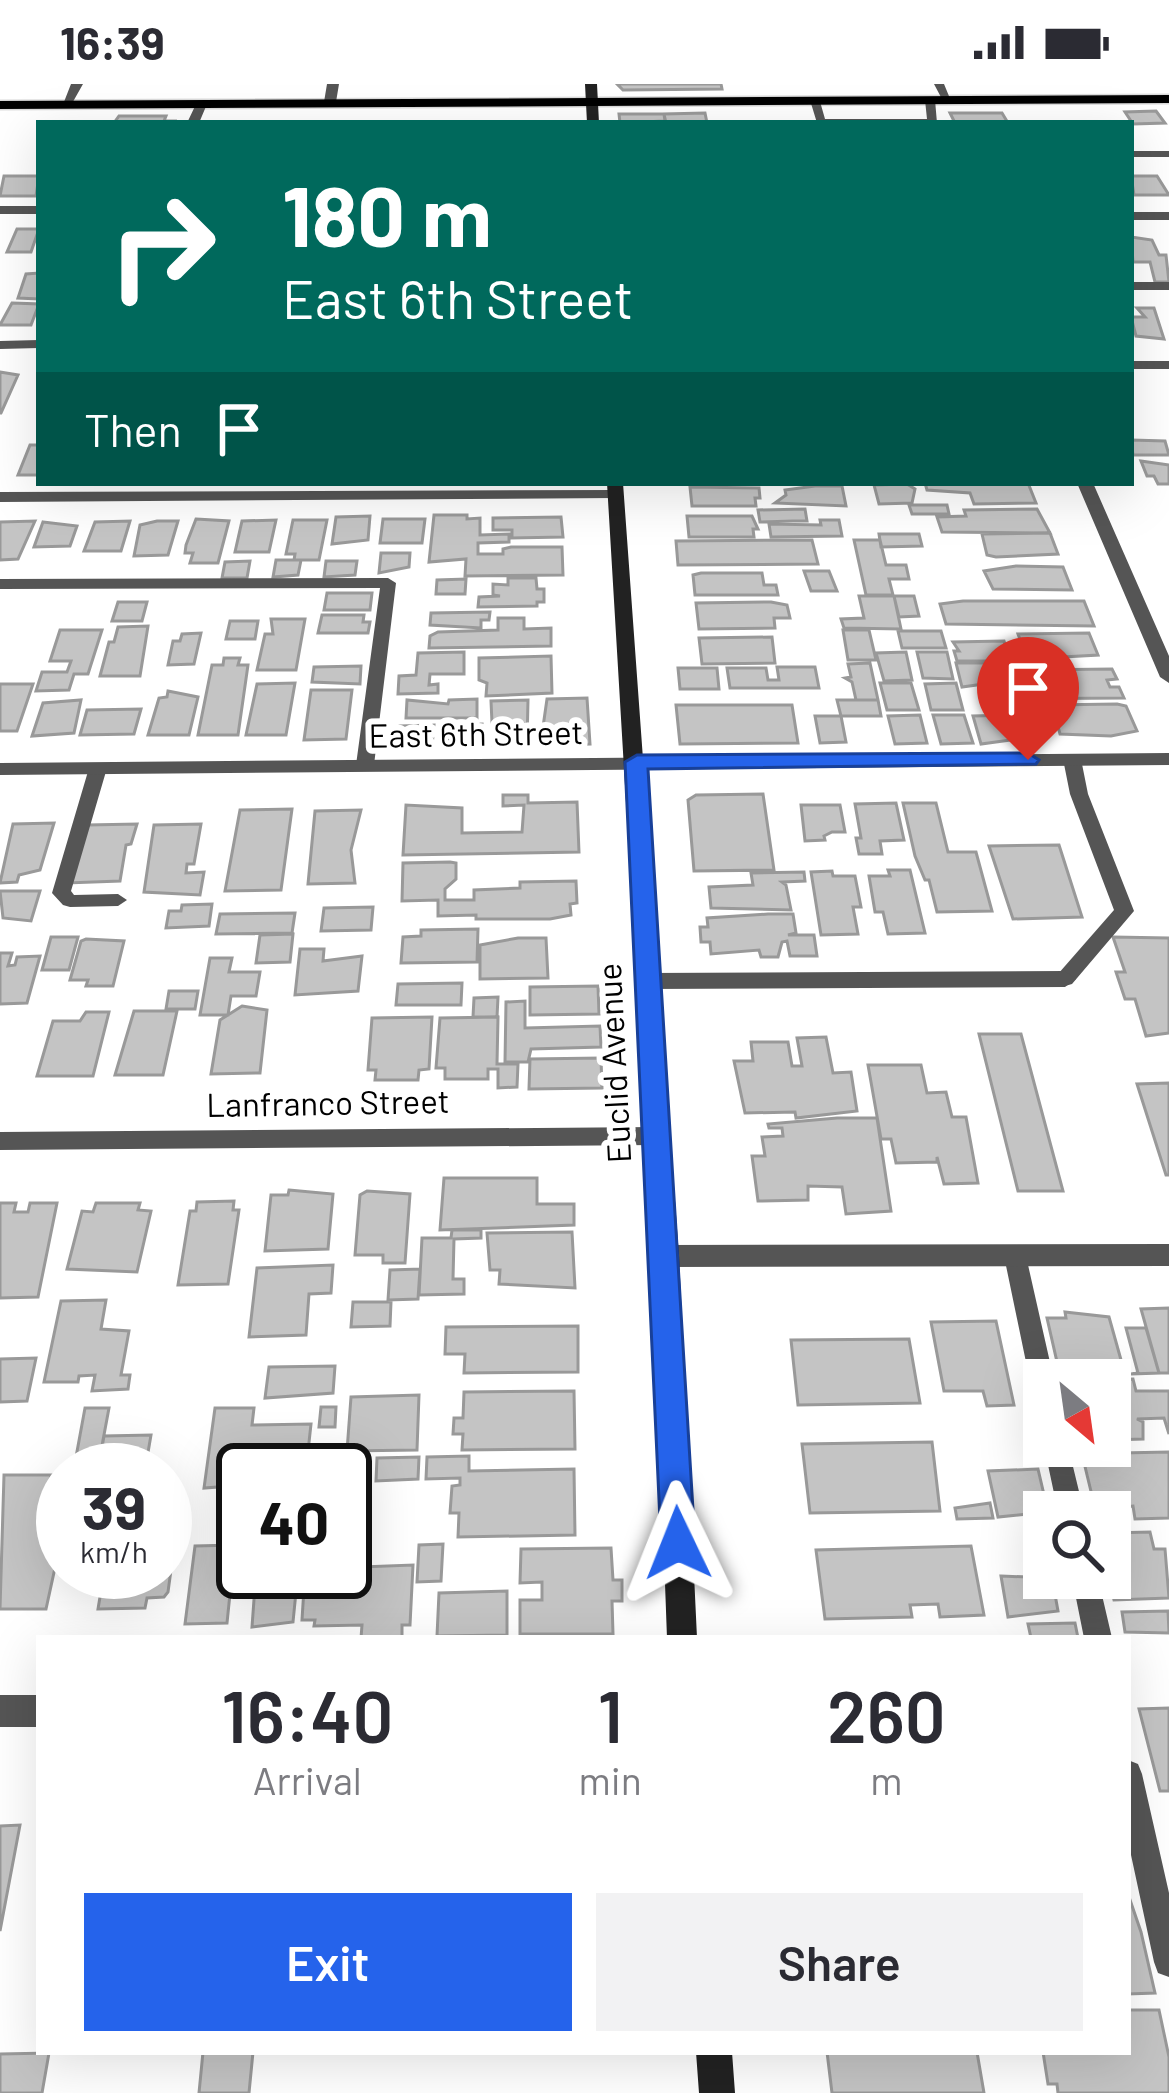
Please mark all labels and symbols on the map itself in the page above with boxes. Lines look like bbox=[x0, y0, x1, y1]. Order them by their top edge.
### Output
pin bbox=[977, 637, 1079, 760]
street label: East 6th Street bbox=[368, 711, 584, 755]
street label: Euclid Avenue bbox=[588, 962, 638, 1164]
street label: Lanfranco Street bbox=[206, 1080, 450, 1124]
north arrow bbox=[1023, 1359, 1131, 1467]
speed limit sign: 40 bbox=[216, 1443, 372, 1599]
position arrow bbox=[615, 1480, 741, 1606]

